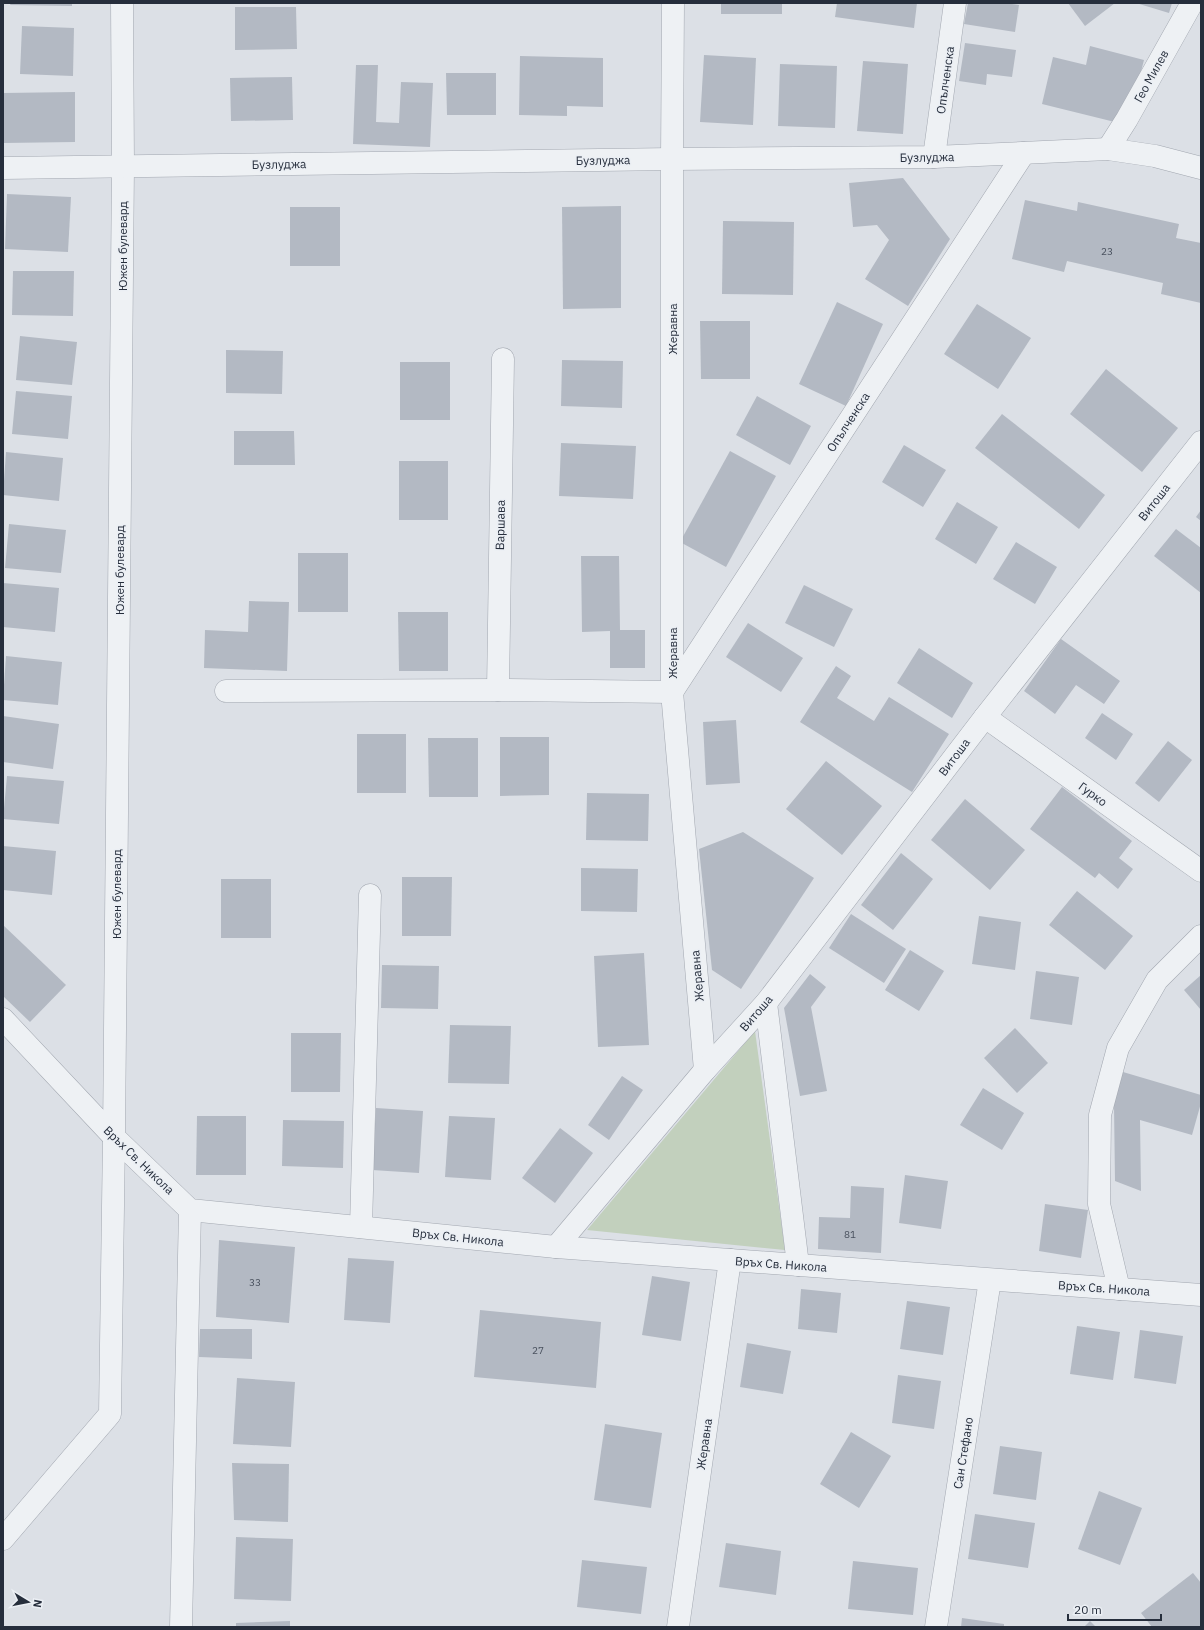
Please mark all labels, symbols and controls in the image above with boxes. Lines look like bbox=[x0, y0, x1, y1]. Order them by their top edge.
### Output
street label: Опълченска bbox=[933, 45, 957, 115]
street label: Гео Милев bbox=[1130, 47, 1172, 105]
street label: Бузлуджа bbox=[900, 149, 955, 165]
street label: Бузлуджа bbox=[576, 152, 631, 168]
street label: Бузлуджа bbox=[252, 156, 307, 172]
street label: Южен булевард bbox=[115, 201, 130, 291]
house number: 23 bbox=[1101, 245, 1113, 258]
street label: Жеравна bbox=[665, 303, 680, 355]
street label: Опълченска bbox=[823, 389, 873, 455]
street label: Витоша bbox=[1135, 480, 1174, 524]
street label: Варшава bbox=[492, 499, 508, 550]
street label: Южен булевард bbox=[112, 525, 127, 615]
street label: Жеравна bbox=[665, 627, 680, 679]
street label: Витоша bbox=[935, 735, 973, 779]
street label: Гурко bbox=[1076, 779, 1110, 810]
street label: Южен булевард bbox=[109, 849, 124, 939]
street label: Жеравна bbox=[687, 949, 707, 1002]
street label: Витоша bbox=[736, 991, 776, 1034]
street label: Връх Св. Никола bbox=[101, 1123, 178, 1198]
street label: Връх Св. Никола bbox=[411, 1225, 505, 1249]
house number: 81 bbox=[844, 1228, 856, 1241]
street label: Връх Св. Никола bbox=[734, 1253, 828, 1275]
house number: 33 bbox=[249, 1276, 261, 1289]
street label: Връх Св. Никола bbox=[1057, 1277, 1151, 1299]
house number: 27 bbox=[532, 1344, 544, 1357]
street label: Сан Стефано bbox=[950, 1416, 976, 1490]
street label: Жеравна bbox=[693, 1417, 715, 1471]
north arrow bbox=[8, 1582, 48, 1622]
scale bar bbox=[1068, 1596, 1161, 1622]
text: N bbox=[30, 1599, 45, 1609]
text: 20 m bbox=[1074, 1602, 1102, 1617]

